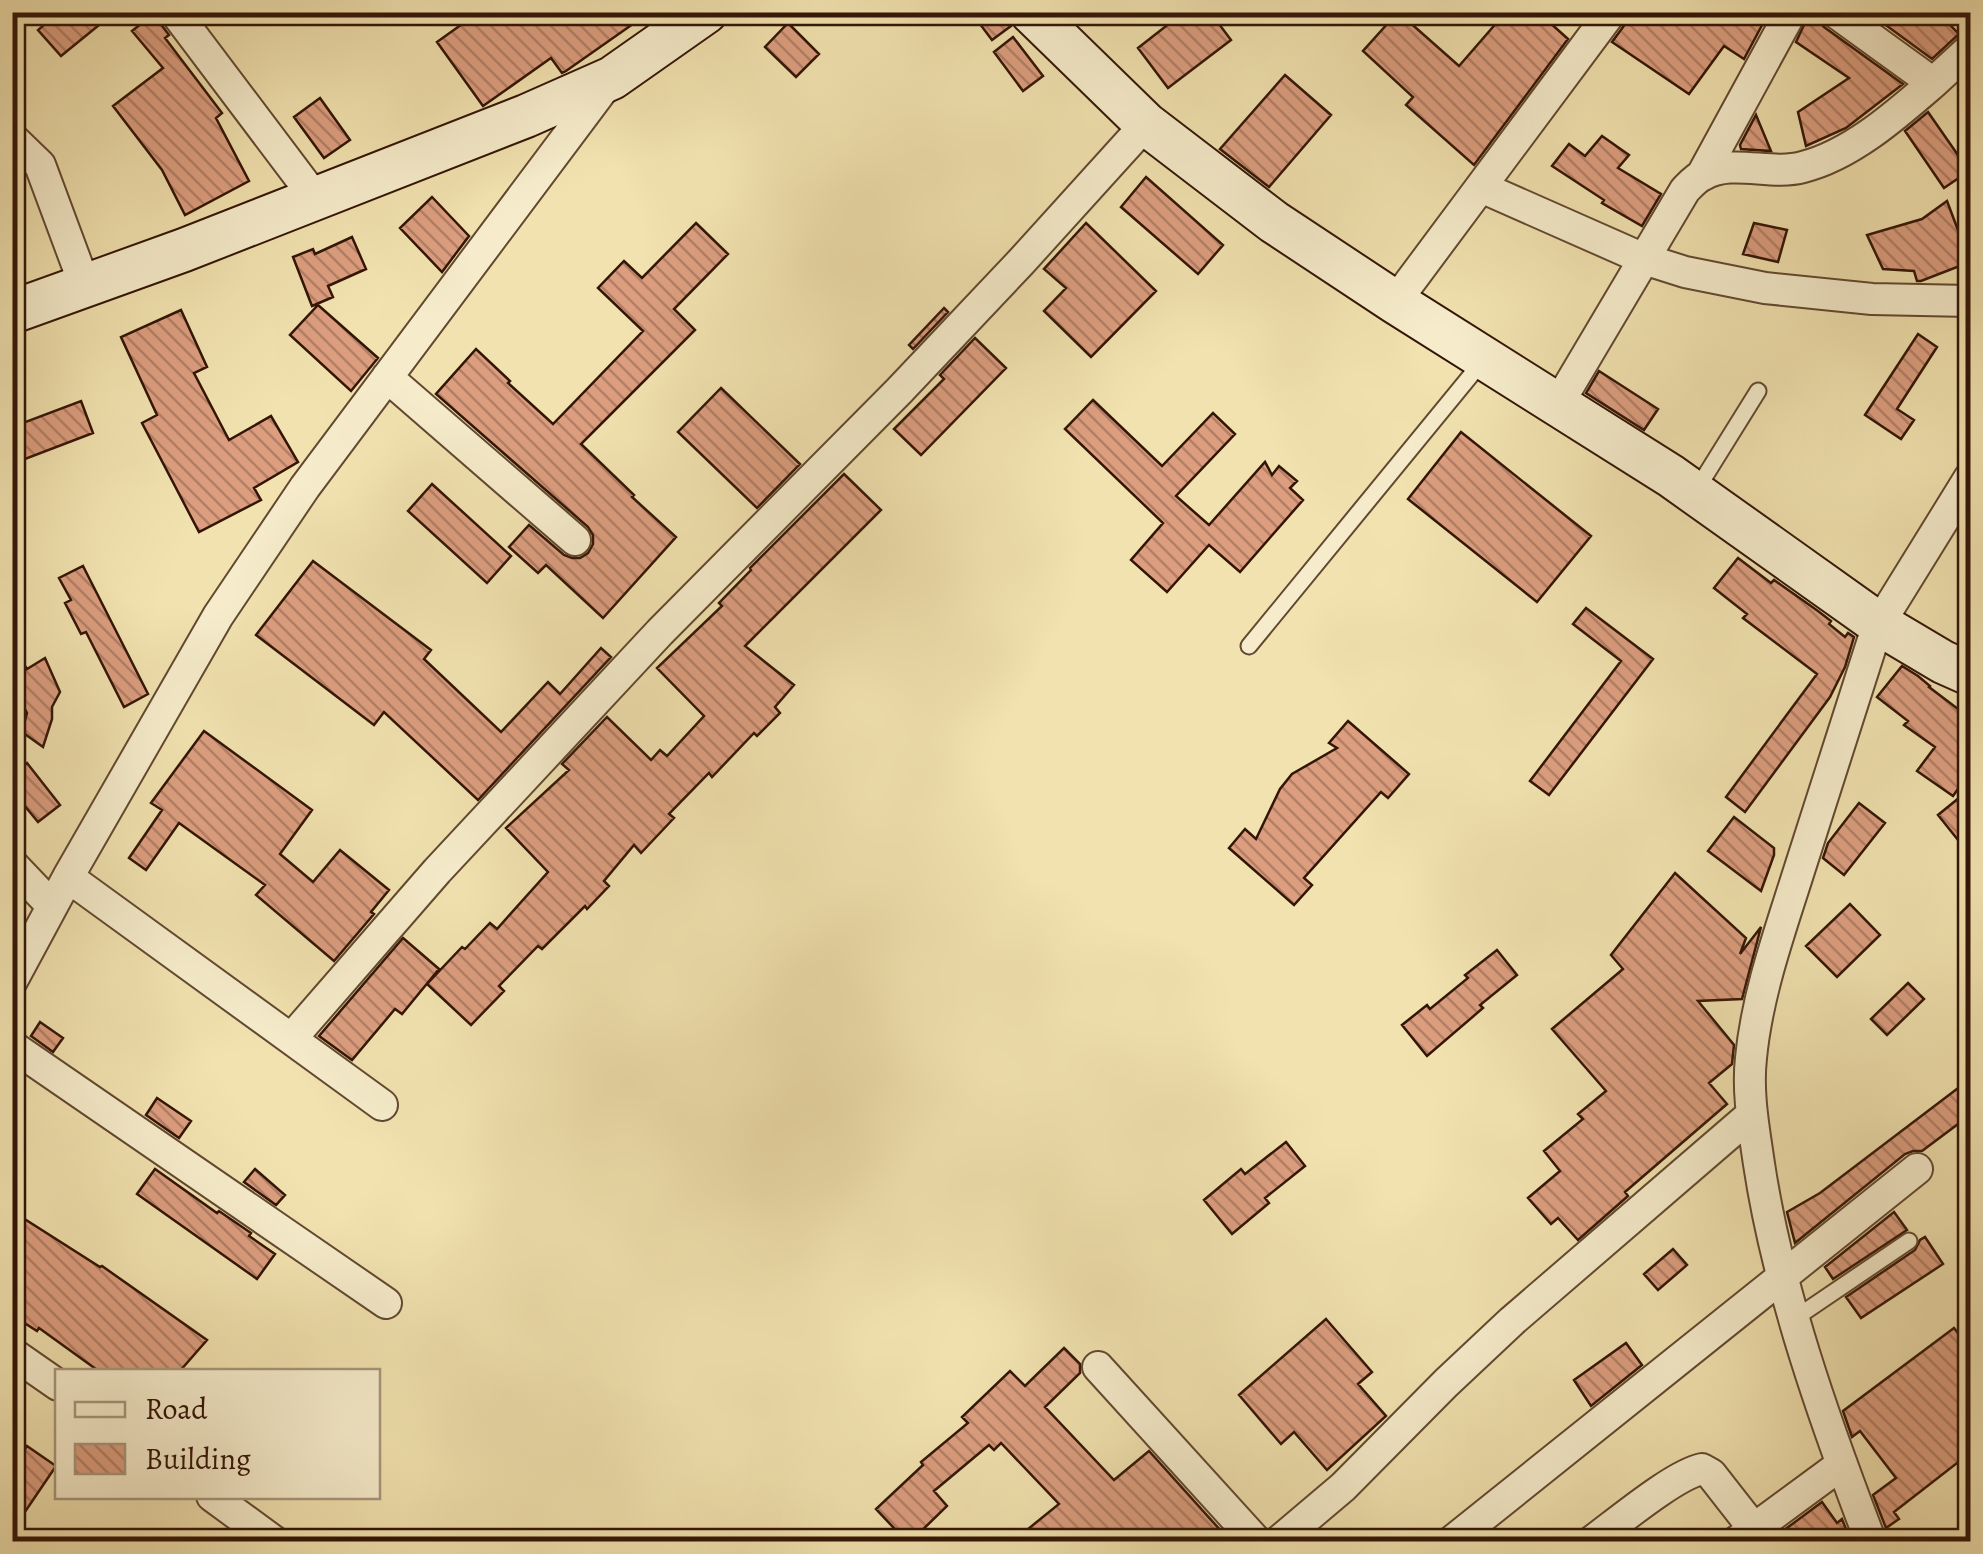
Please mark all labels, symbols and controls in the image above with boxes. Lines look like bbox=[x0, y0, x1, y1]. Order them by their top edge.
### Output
legend bbox=[55, 1369, 380, 1499]
text: Road bbox=[145, 1389, 208, 1429]
text: Building bbox=[145, 1439, 251, 1479]

